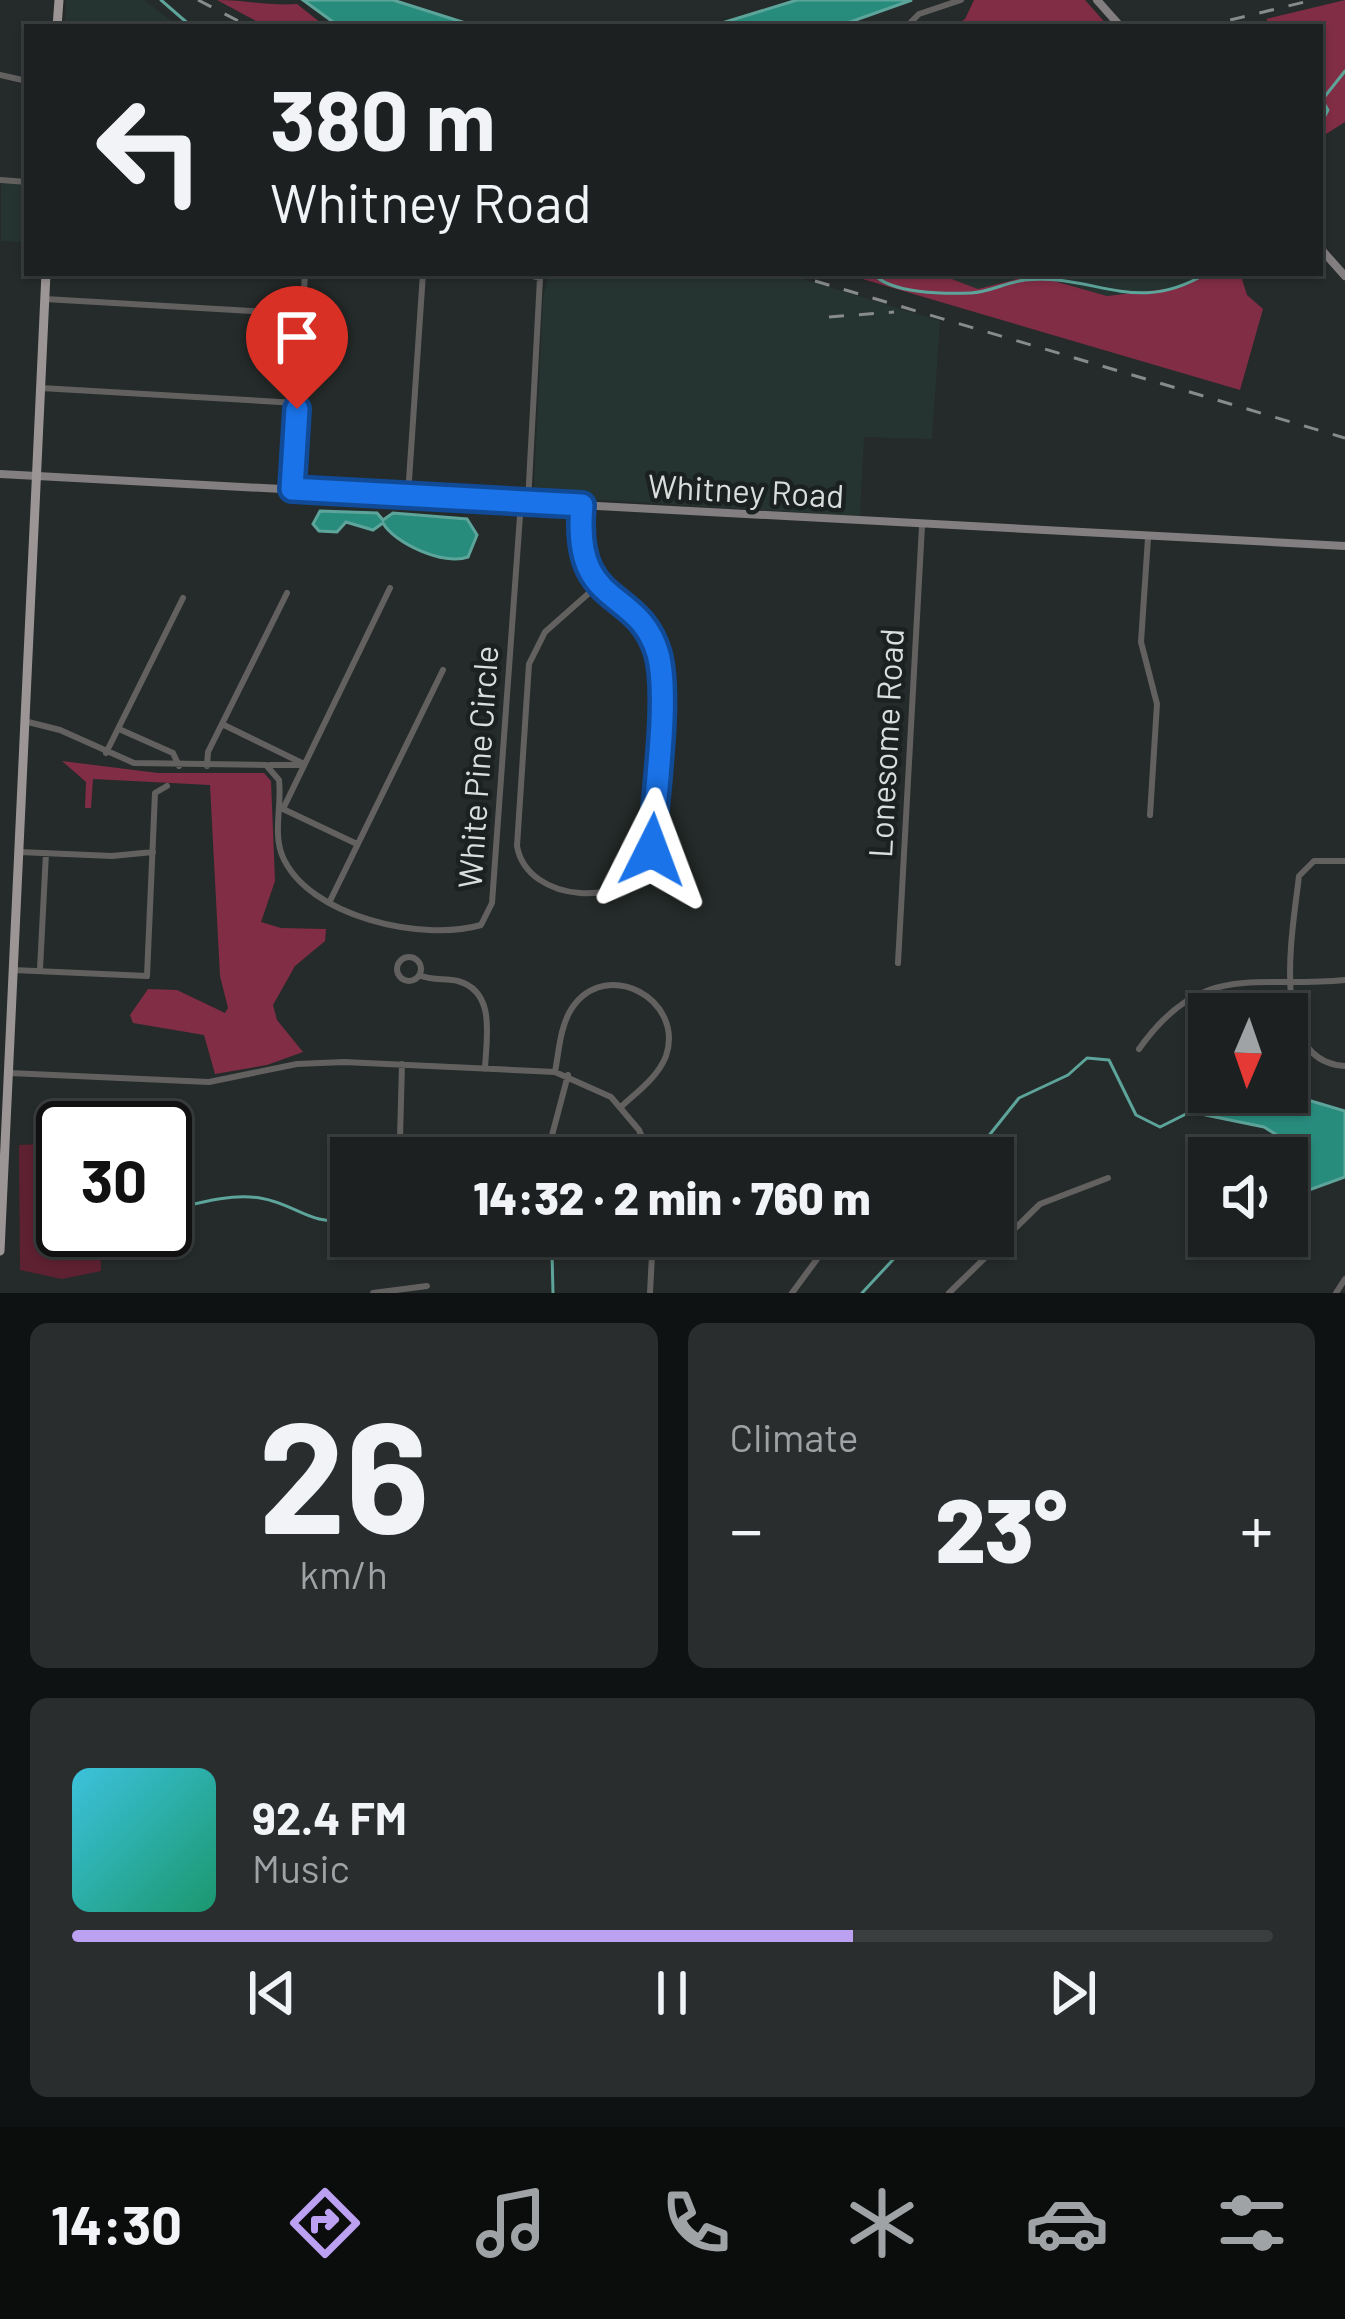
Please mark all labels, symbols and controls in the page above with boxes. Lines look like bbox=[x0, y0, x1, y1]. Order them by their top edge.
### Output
text: 380 m bbox=[270, 67, 496, 168]
icon: left bbox=[72, 72, 228, 228]
text: Whitney Road bbox=[270, 169, 592, 234]
pin bbox=[246, 286, 348, 409]
icon: arrive bbox=[264, 304, 330, 370]
street label: Whitney Road bbox=[647, 465, 845, 515]
street label: Lonesome Road bbox=[859, 627, 911, 859]
street label: White Pine Circle bbox=[449, 644, 505, 890]
position arrow bbox=[589, 787, 715, 913]
north arrow bbox=[1188, 993, 1308, 1113]
map controls bbox=[1188, 993, 1308, 1257]
speed limit sign: 30 bbox=[36, 1101, 192, 1257]
button: sound bbox=[1188, 1137, 1308, 1257]
text: 14:32 · 2 min · 760 m bbox=[473, 1170, 871, 1224]
text: 26 bbox=[258, 1378, 429, 1565]
text: Climate bbox=[730, 1413, 859, 1460]
text: 23° bbox=[935, 1473, 1068, 1581]
text: − bbox=[730, 1488, 763, 1567]
text: + bbox=[1240, 1488, 1273, 1567]
text: km/h bbox=[300, 1550, 388, 1597]
text: 92.4 FM bbox=[252, 1790, 407, 1844]
text: Music bbox=[252, 1844, 350, 1891]
icon: previous bbox=[239, 1960, 305, 2026]
icon: pause bbox=[639, 1960, 705, 2026]
icon: next bbox=[1040, 1960, 1106, 2026]
icon: directions bbox=[283, 2181, 367, 2265]
icon: music bbox=[469, 2181, 553, 2265]
icon: phone bbox=[654, 2181, 738, 2265]
icon: climate bbox=[840, 2181, 924, 2265]
icon: car bbox=[1025, 2181, 1109, 2265]
icon: filters bbox=[1210, 2181, 1294, 2265]
text: 14:30 bbox=[51, 2191, 182, 2256]

